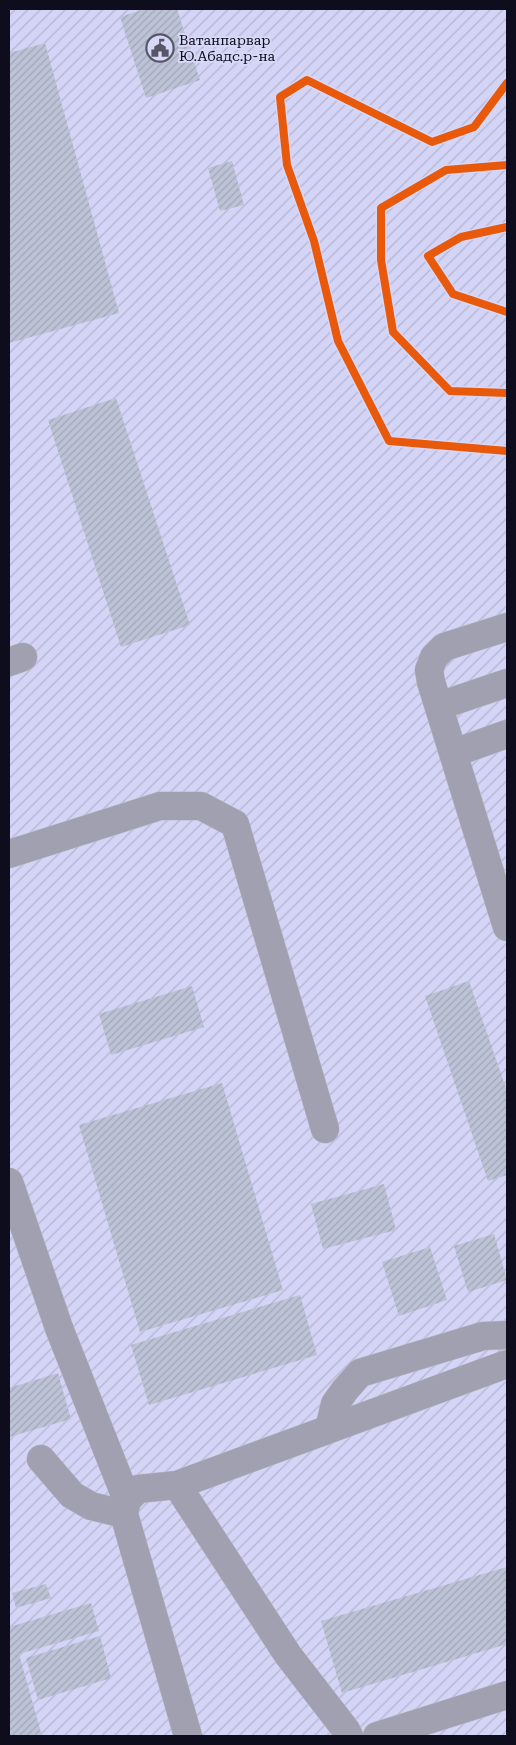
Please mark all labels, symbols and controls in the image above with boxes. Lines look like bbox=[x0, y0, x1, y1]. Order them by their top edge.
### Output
place label: Ватанпарвар Ю.Абадс.р-на bbox=[179, 32, 276, 64]
public building icon: Ватанпарвар Ю.Абадс.р-на bbox=[145, 33, 175, 63]

